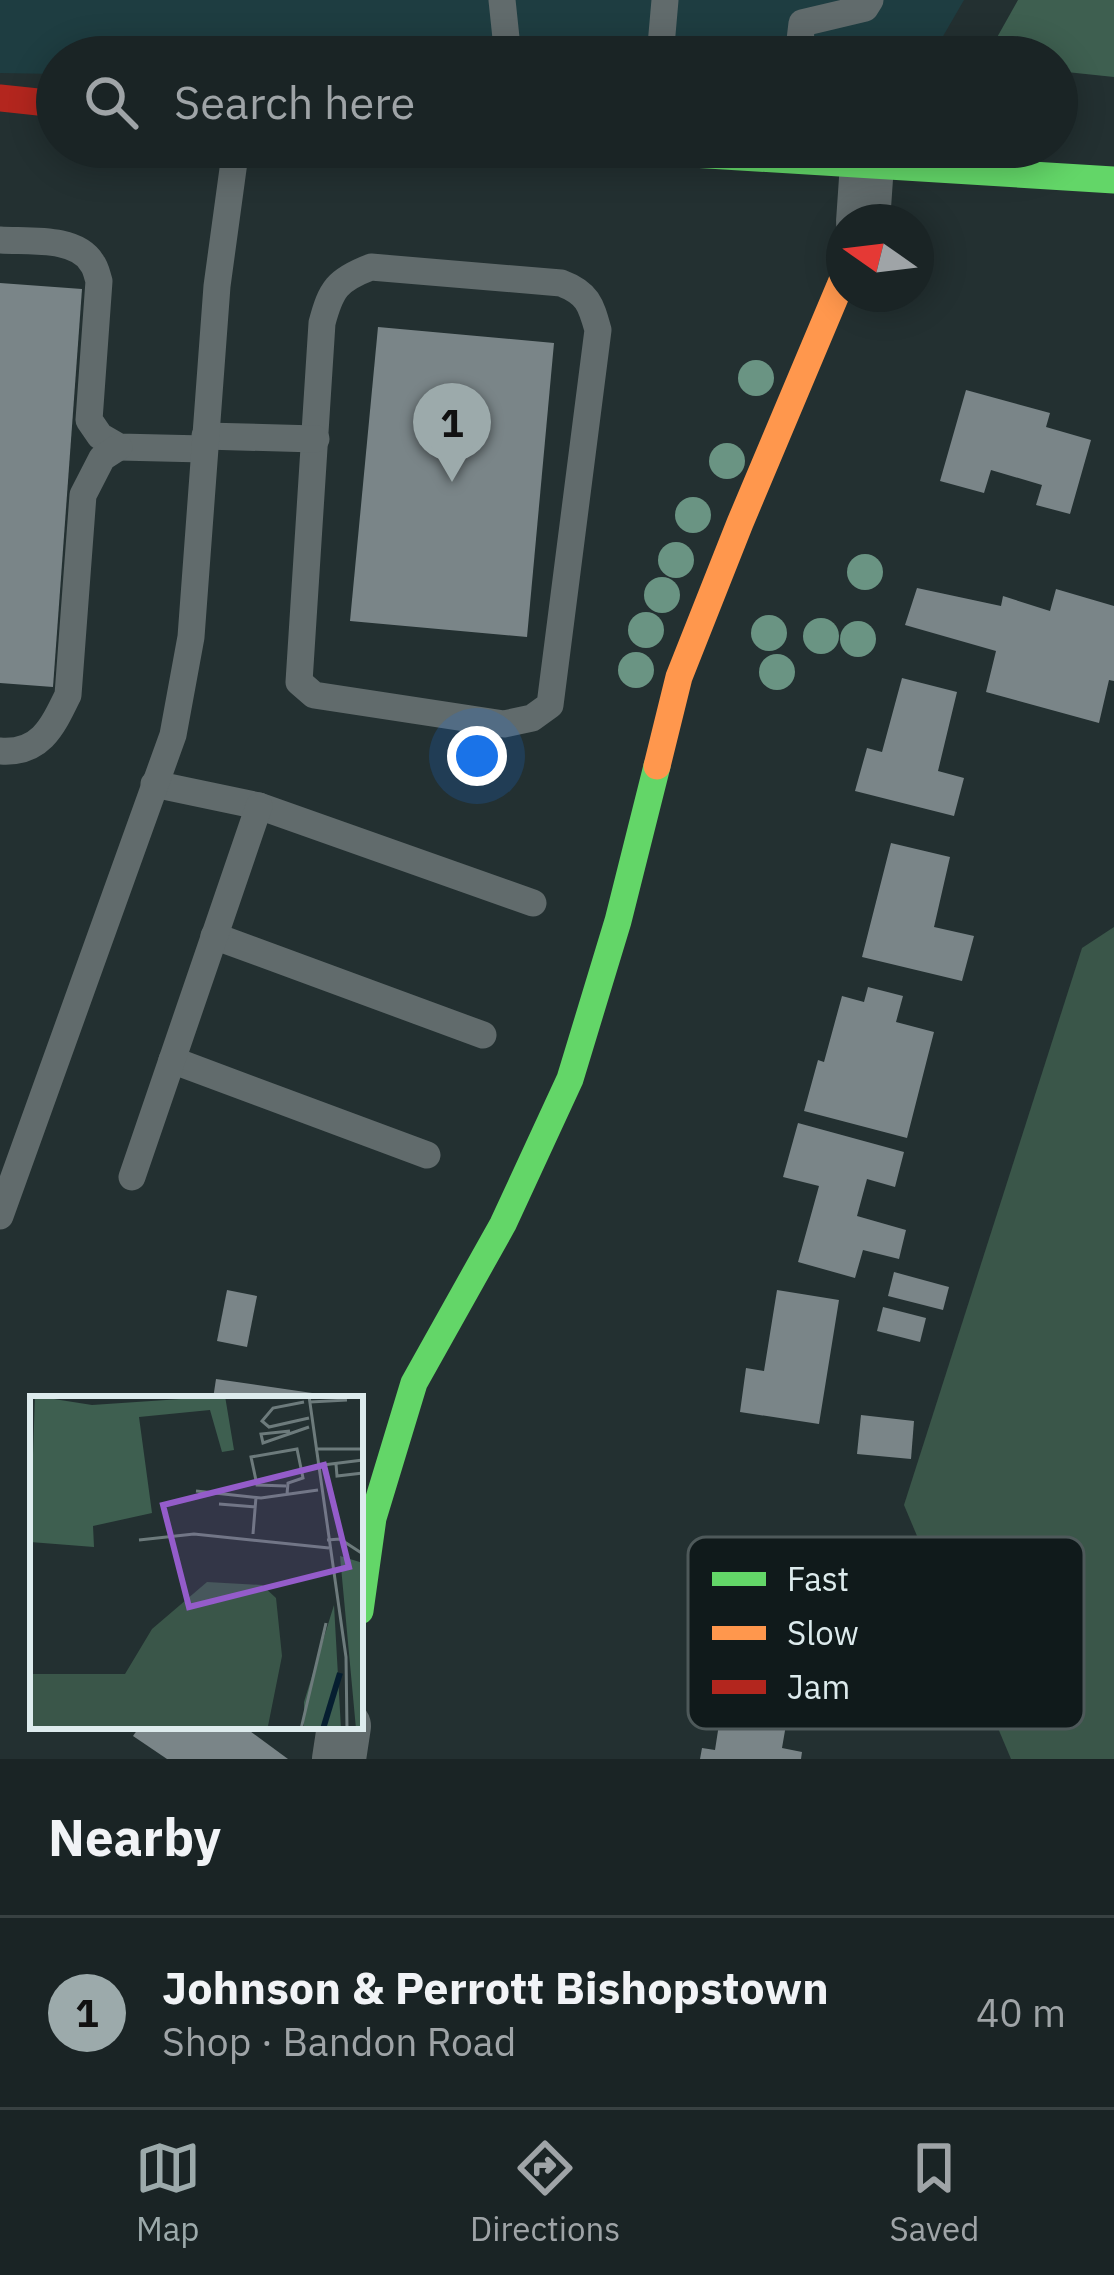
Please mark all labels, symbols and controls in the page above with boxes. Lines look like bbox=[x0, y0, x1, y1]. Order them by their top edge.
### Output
search box bbox=[36, 36, 1078, 168]
icon: search bbox=[78, 69, 144, 135]
text: Search here bbox=[174, 73, 415, 131]
north arrow bbox=[826, 204, 934, 312]
pin: 1 bbox=[413, 383, 491, 482]
your location bbox=[447, 726, 507, 786]
inset map bbox=[30, 1396, 363, 1729]
legend bbox=[688, 1537, 1084, 1729]
text: Fast bbox=[787, 1557, 849, 1600]
text: Slow bbox=[787, 1611, 859, 1654]
text: Jam bbox=[787, 1665, 850, 1708]
text: Nearby bbox=[48, 1804, 221, 1870]
text: Johnson & Perrott Bishopstown bbox=[162, 1958, 829, 2016]
text: 1 bbox=[75, 1987, 99, 2038]
text: 40 m bbox=[976, 1987, 1066, 2038]
text: Shop · Bandon Road bbox=[162, 2016, 516, 2067]
tab: Map bbox=[135, 2135, 201, 2250]
tab: Directions bbox=[470, 2135, 620, 2250]
tab: Saved bbox=[890, 2135, 979, 2250]

